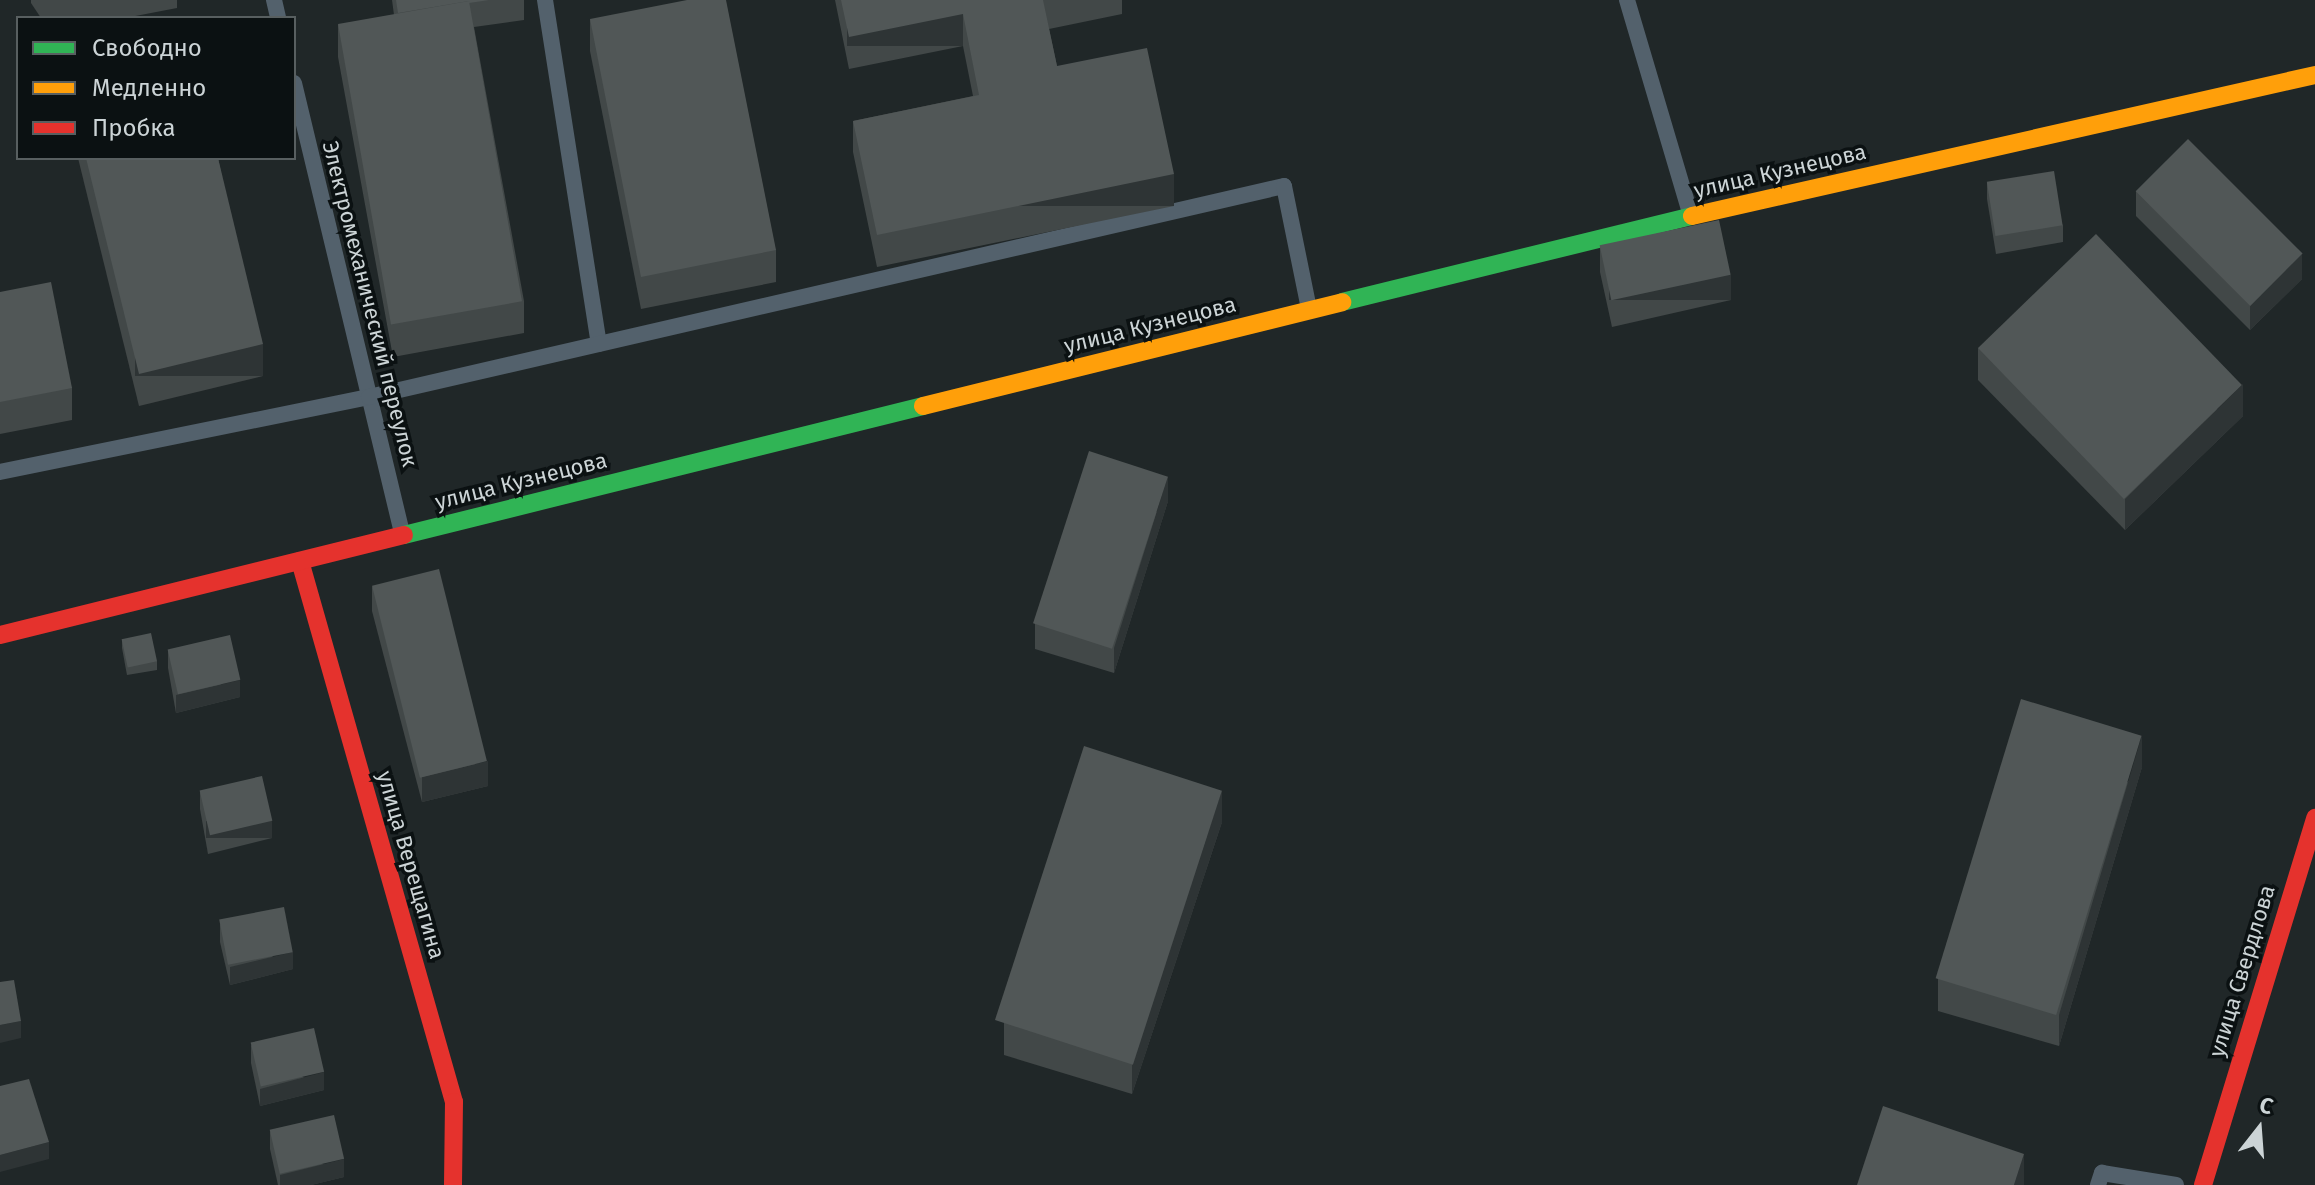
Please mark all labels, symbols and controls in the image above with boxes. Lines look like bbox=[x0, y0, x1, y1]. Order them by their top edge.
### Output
legend bbox=[16, 16, 296, 160]
text: Свободно bbox=[92, 34, 202, 62]
text: Медленно bbox=[92, 74, 206, 102]
text: Пробка bbox=[92, 114, 176, 142]
street label: улица Кузнецова bbox=[1691, 138, 1869, 204]
street label: Электромеханический переулок bbox=[317, 139, 423, 469]
street label: улица Кузнецова bbox=[1061, 291, 1239, 359]
street label: улица Кузнецова bbox=[432, 447, 610, 515]
street label: улица Верещагина bbox=[371, 768, 451, 962]
street label: улица Свердлова bbox=[2203, 882, 2281, 1060]
north arrow bbox=[2219, 1089, 2299, 1169]
text: С bbox=[2256, 1091, 2276, 1120]

